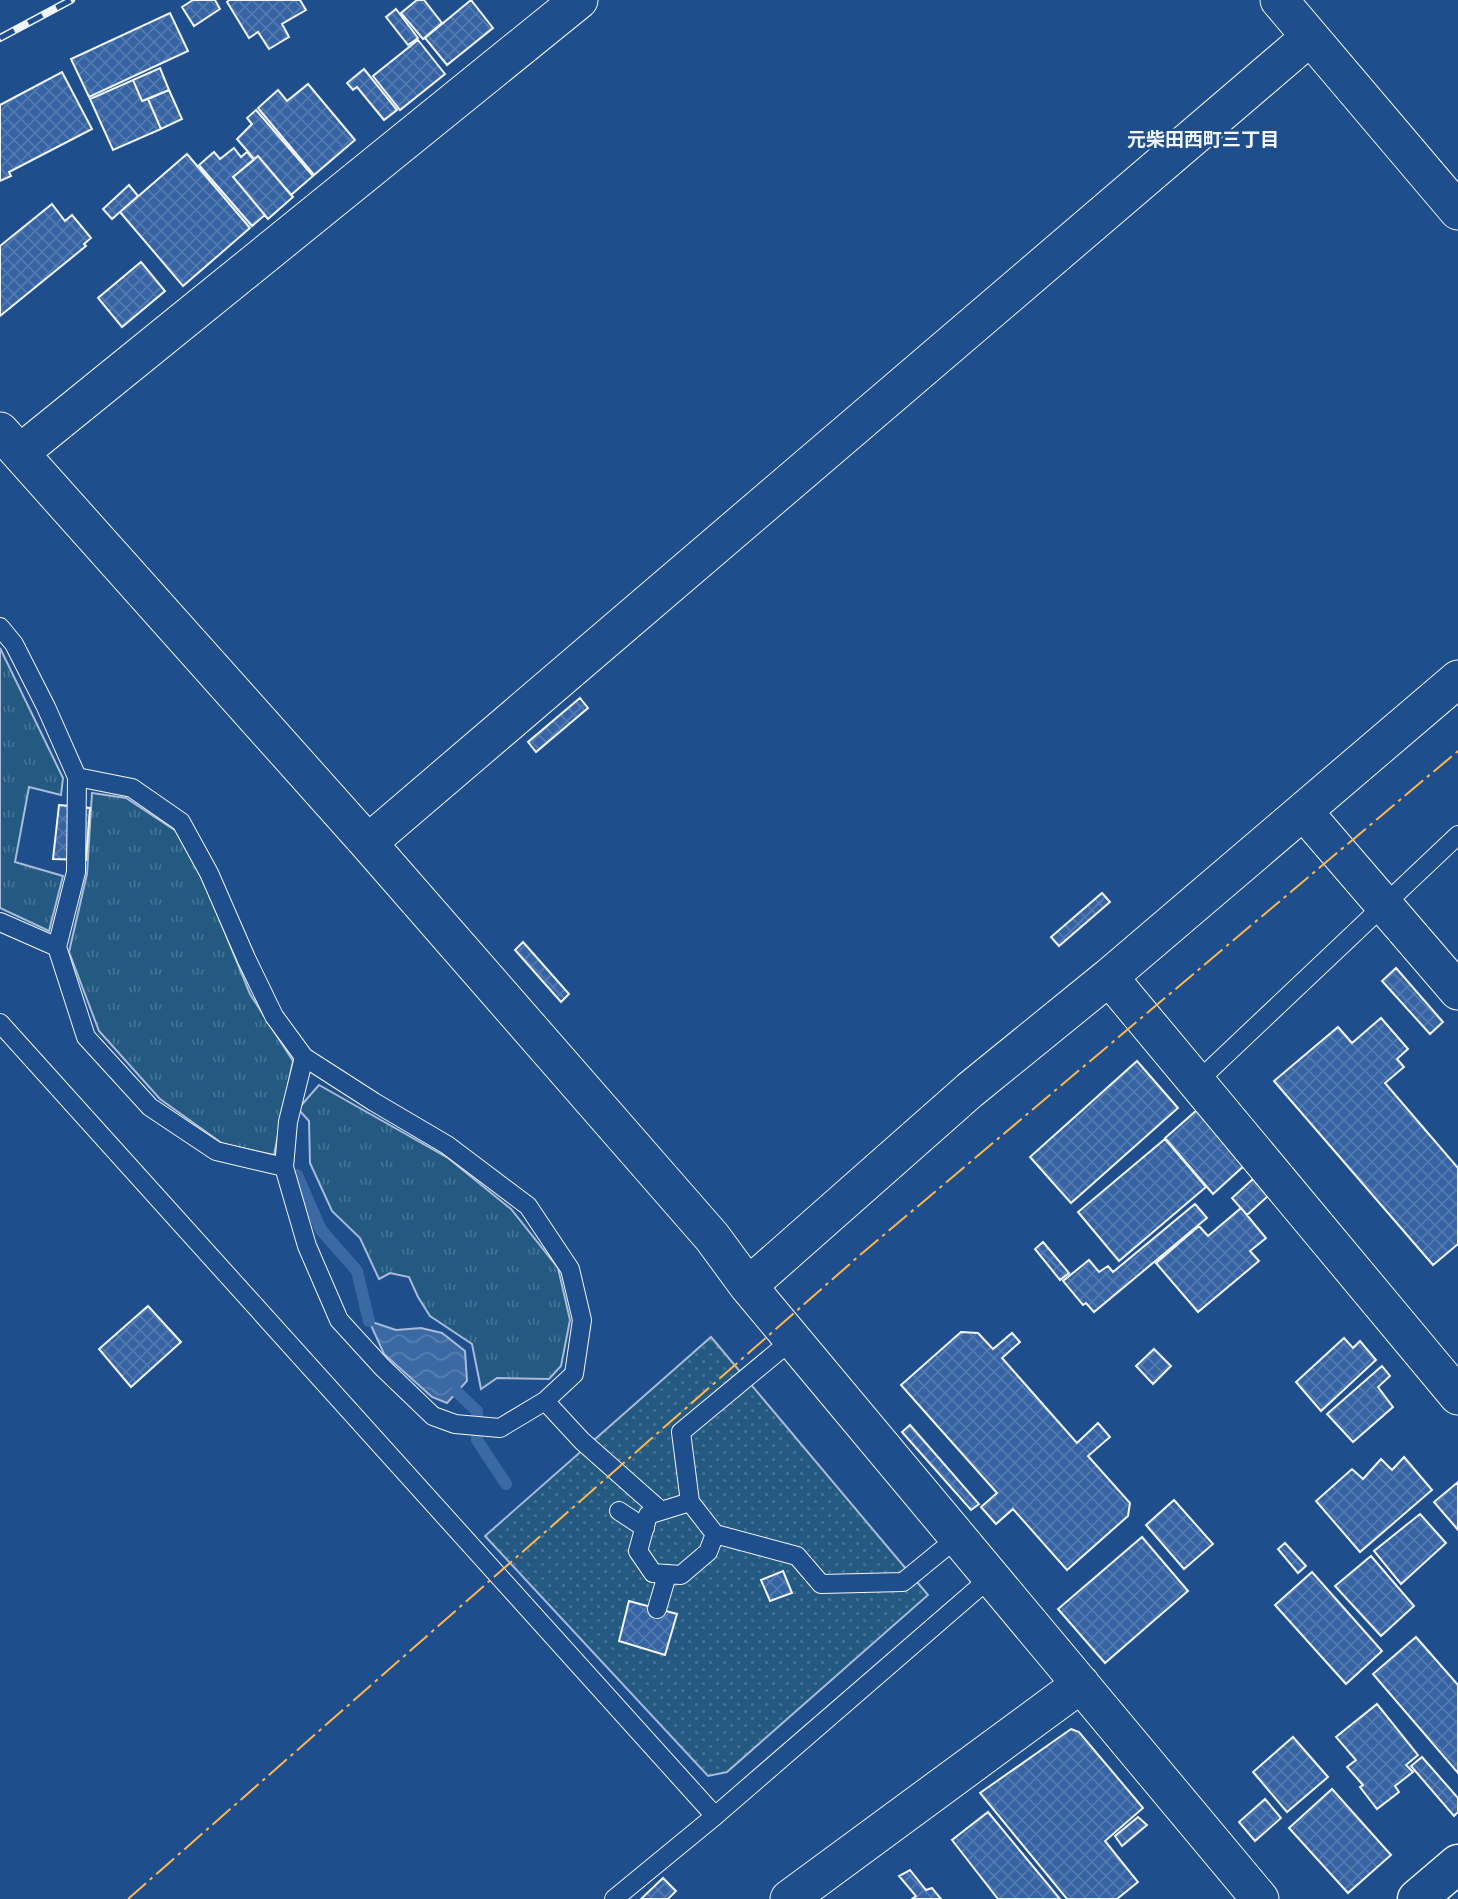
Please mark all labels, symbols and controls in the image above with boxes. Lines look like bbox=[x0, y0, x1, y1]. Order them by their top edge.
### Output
district label: 元柴田西町三丁目 bbox=[1127, 128, 1279, 151]

